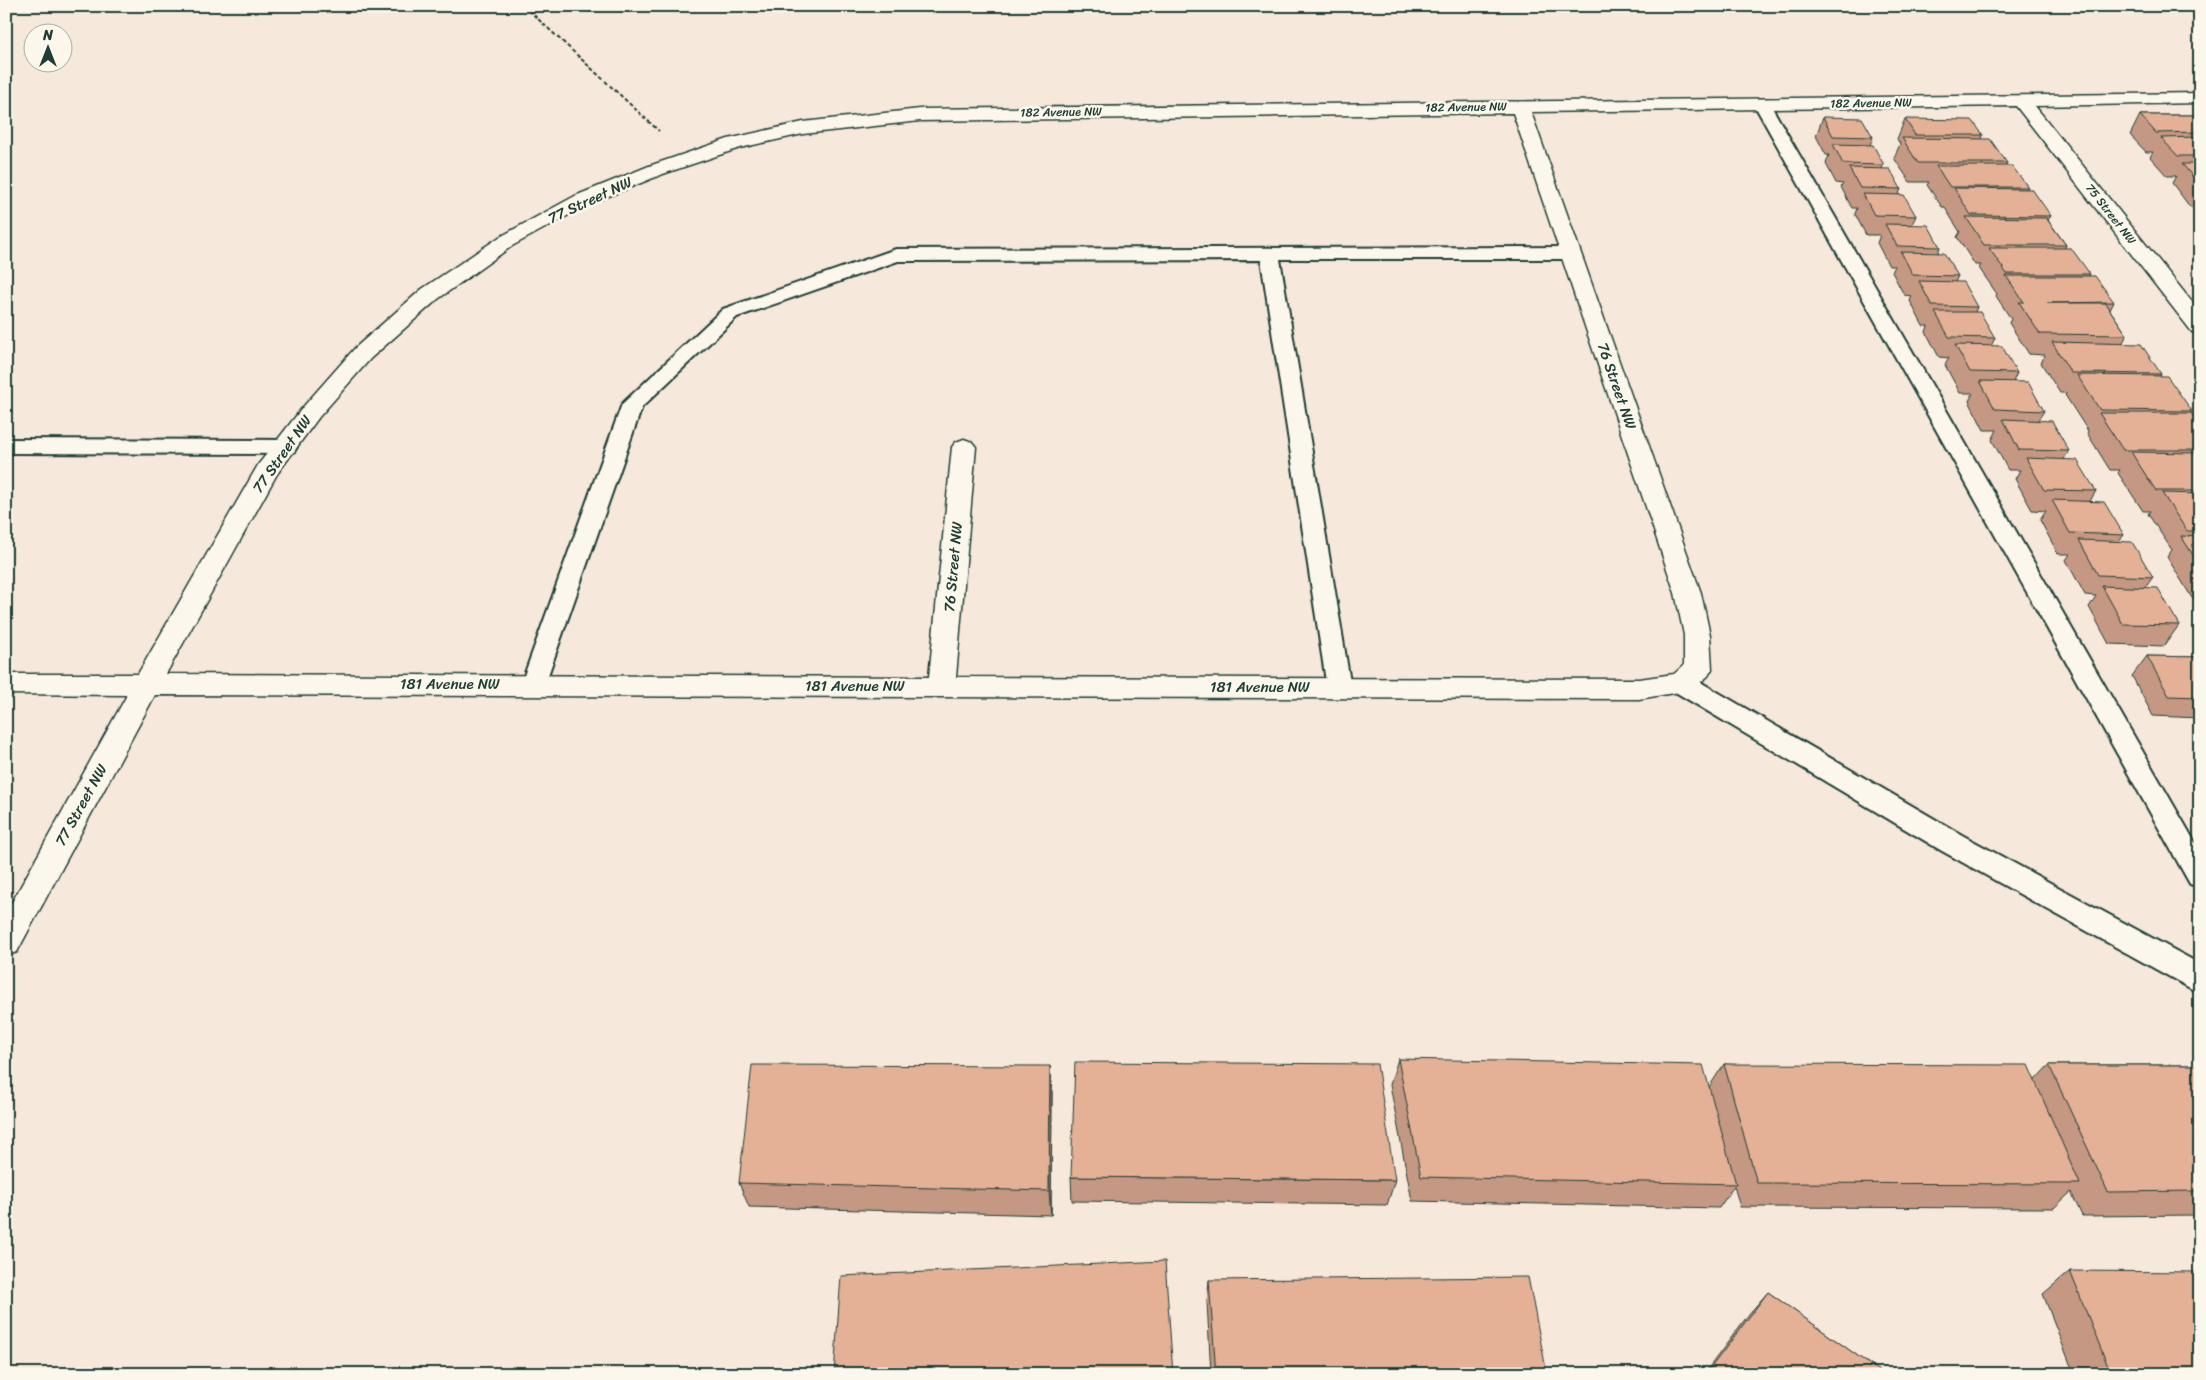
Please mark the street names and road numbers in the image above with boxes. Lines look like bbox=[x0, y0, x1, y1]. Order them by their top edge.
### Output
street label: 182 Avenue NW bbox=[1830, 91, 1913, 115]
street label: 182 Avenue NW bbox=[1425, 95, 1508, 119]
street label: 182 Avenue NW bbox=[1020, 100, 1103, 124]
street label: 77 Street NW bbox=[543, 169, 637, 231]
street label: 75 Street NW bbox=[2080, 178, 2143, 250]
street label: 76 Street NW bbox=[1590, 339, 1644, 433]
street label: 77 Street NW bbox=[245, 409, 319, 499]
street label: 76 Street NW bbox=[936, 520, 970, 613]
street label: 181 Avenue NW bbox=[400, 671, 500, 697]
street label: 181 Avenue NW bbox=[805, 673, 905, 699]
street label: 181 Avenue NW bbox=[1210, 674, 1310, 700]
street label: 77 Street NW bbox=[48, 759, 114, 851]

